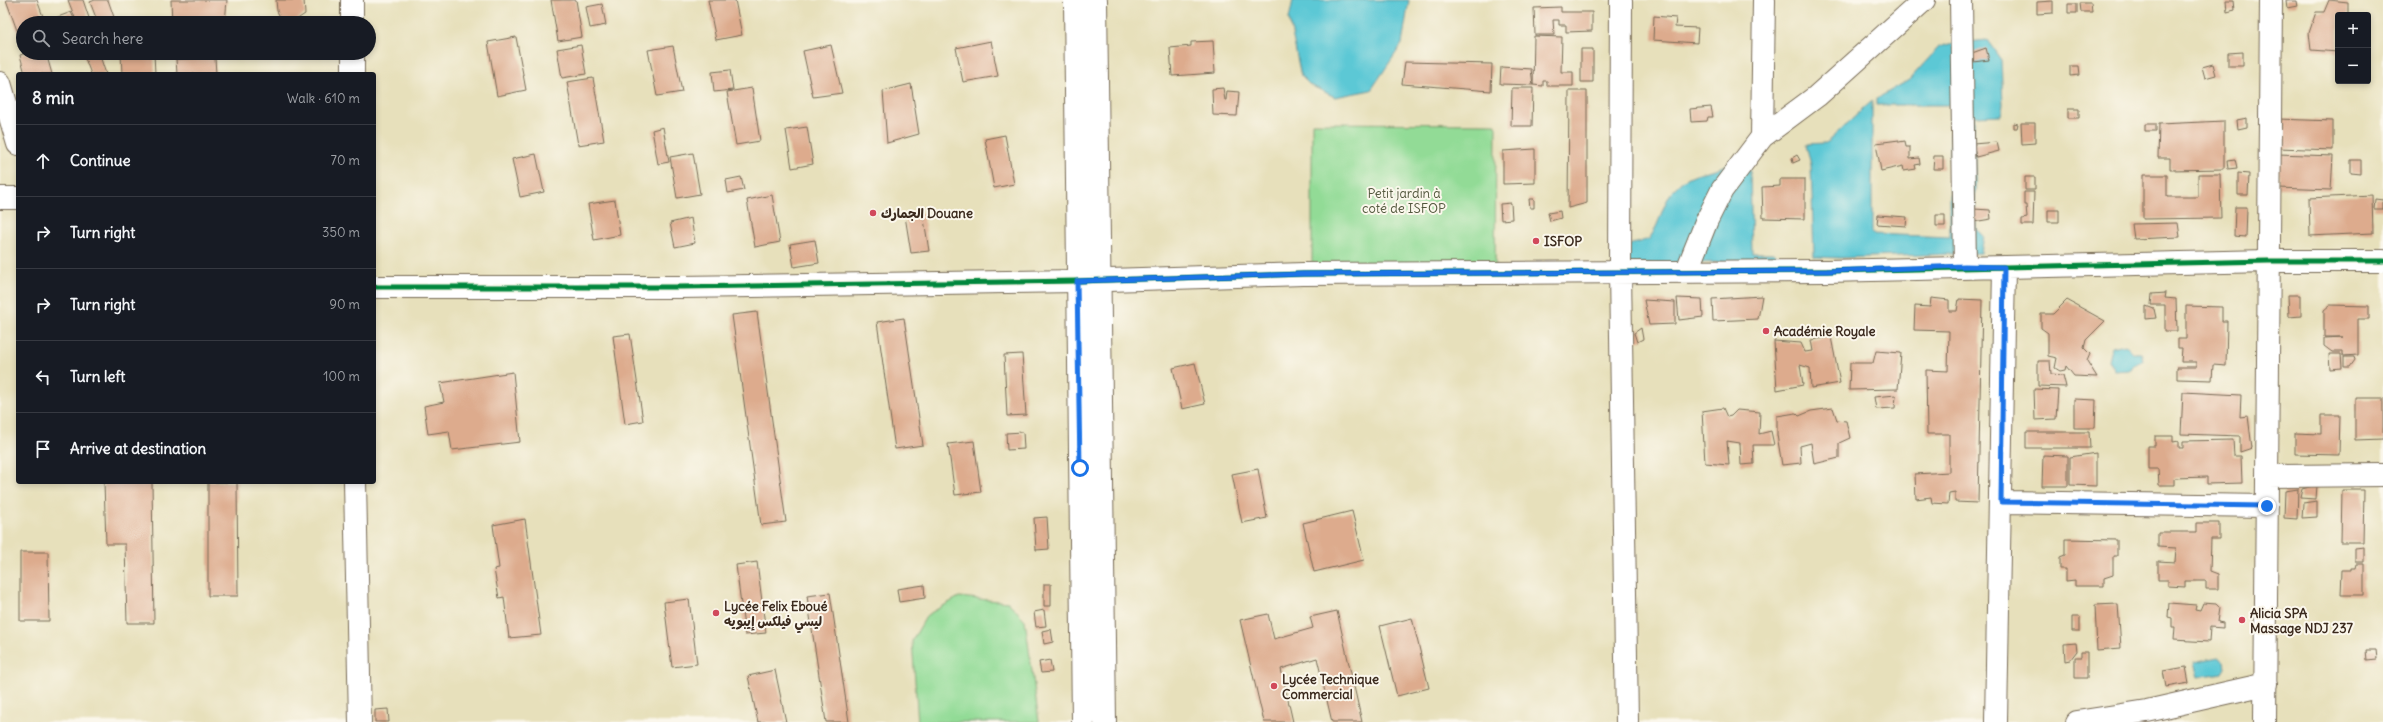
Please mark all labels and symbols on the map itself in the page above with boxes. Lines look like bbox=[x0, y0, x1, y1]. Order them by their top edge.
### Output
park label: Petit jardin à coté de ISFOP bbox=[1362, 185, 1446, 217]
place label: الجمارك Douane bbox=[881, 205, 973, 222]
marker: الجمارك Douane bbox=[868, 208, 878, 218]
place label: ISFOP bbox=[1544, 233, 1582, 250]
marker: ISFOP bbox=[1531, 236, 1541, 246]
place label: Académie Royale bbox=[1774, 323, 1875, 340]
marker: Académie Royale bbox=[1761, 326, 1771, 336]
route start bbox=[1071, 459, 1089, 477]
route end bbox=[2258, 497, 2276, 515]
place label: Lycée Felix Eboué ليسي فيلكس إيبويه bbox=[724, 598, 827, 634]
place label: Alicia SPA Massage NDJ 237 bbox=[2250, 605, 2354, 637]
marker: Lycée Felix Eboué ليسي فيلكس إيبويه bbox=[711, 608, 721, 618]
marker: Alicia SPA Massage NDJ 237 bbox=[2237, 615, 2247, 625]
place label: Lycée Technique Commercial bbox=[1282, 671, 1379, 703]
marker: Lycée Technique Commercial bbox=[1269, 681, 1279, 691]

